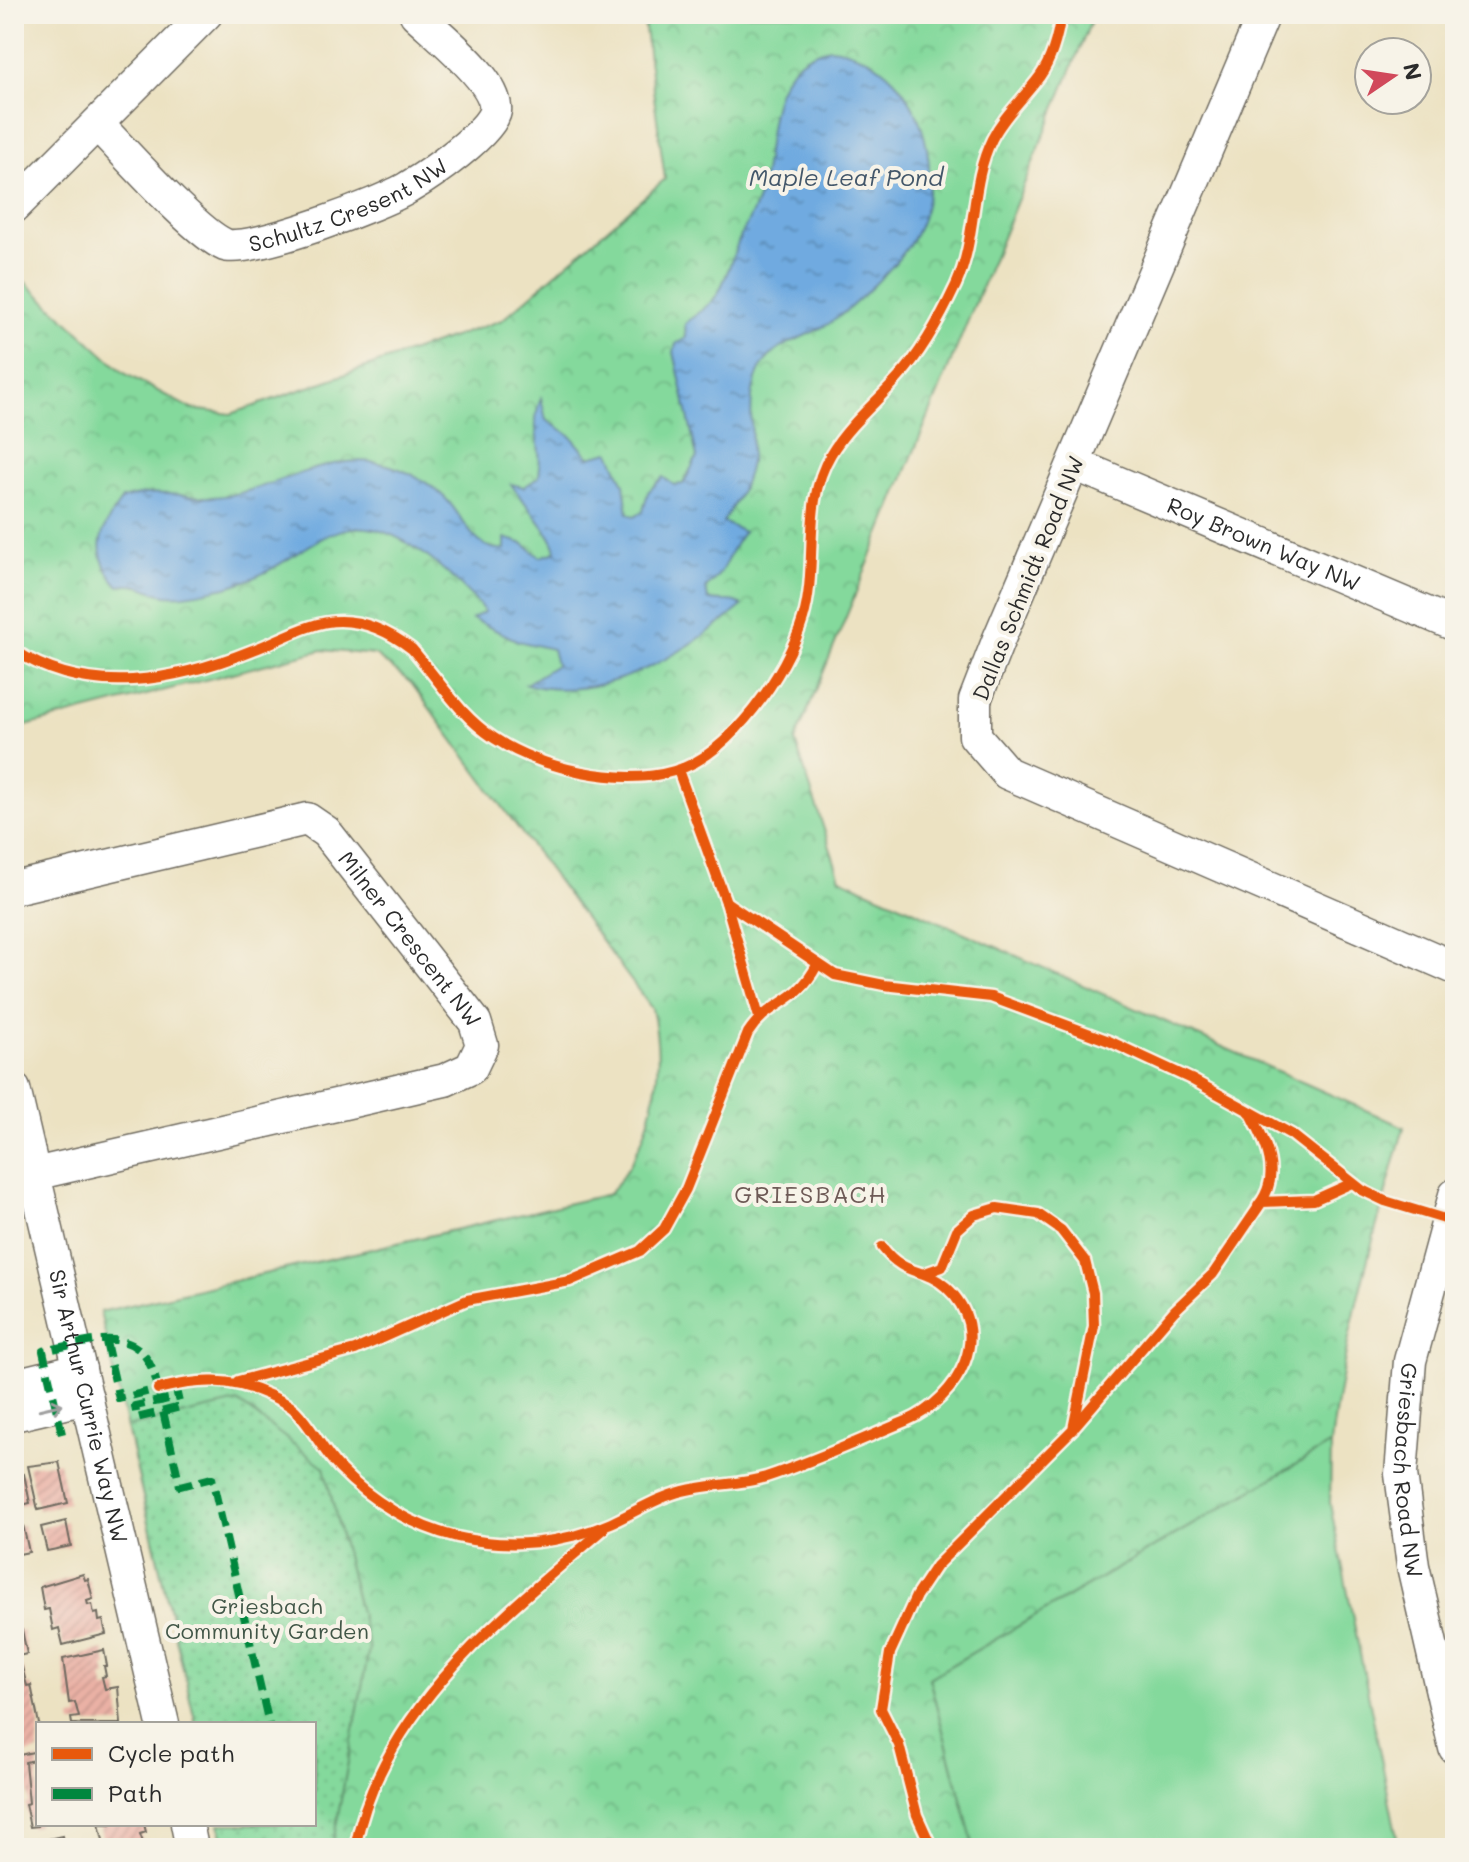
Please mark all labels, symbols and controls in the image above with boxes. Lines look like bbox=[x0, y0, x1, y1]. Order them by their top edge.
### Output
north arrow bbox=[1353, 36, 1433, 116]
text: N bbox=[1397, 60, 1429, 83]
street label: Schultz Cresent NW bbox=[246, 151, 453, 258]
water label: Maple Leaf Pond bbox=[749, 161, 945, 192]
street label: Dallas Schmidt Road NW bbox=[965, 451, 1090, 704]
street label: Roy Brown Way NW bbox=[1163, 490, 1365, 597]
street label: Milner Crescent NW bbox=[332, 845, 488, 1033]
district label: GRIESBACH bbox=[734, 1178, 888, 1209]
street label: Sir Arthur Currie Way NW bbox=[43, 1267, 135, 1546]
street label: Griesbach Road NW bbox=[1387, 1362, 1430, 1581]
one-way arrow bbox=[37, 1398, 63, 1413]
park label: Griesbach Community Garden bbox=[165, 1591, 369, 1645]
legend bbox=[36, 1722, 316, 1826]
text: Cycle path bbox=[108, 1737, 234, 1768]
text: Path bbox=[108, 1777, 162, 1808]

